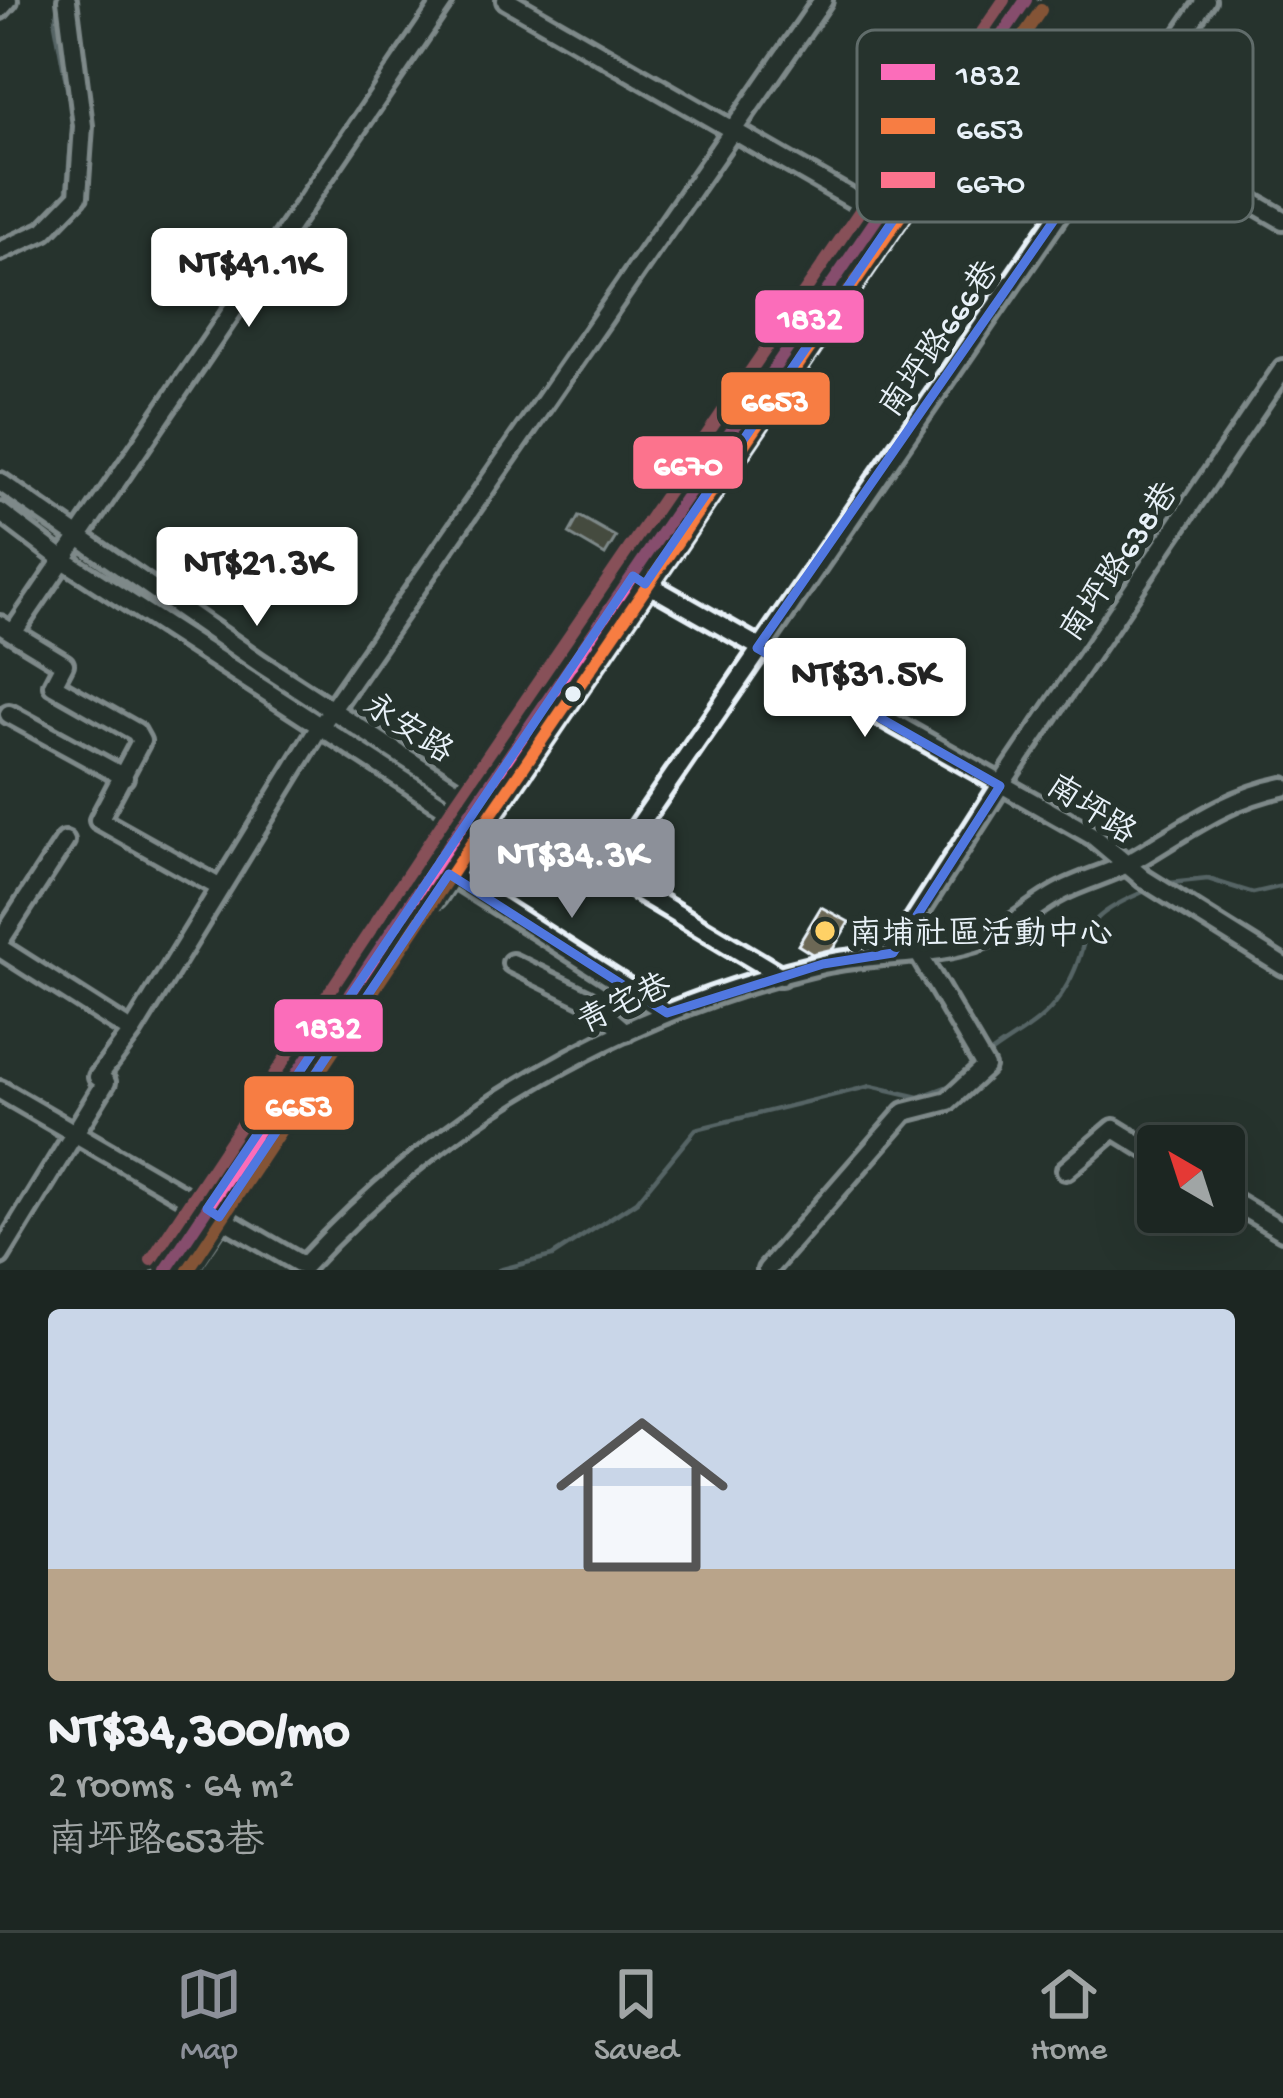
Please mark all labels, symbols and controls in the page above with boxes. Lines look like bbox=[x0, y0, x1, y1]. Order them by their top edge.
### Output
legend bbox=[857, 30, 1253, 222]
text: 1832 bbox=[955, 59, 1021, 97]
text: 6653 bbox=[956, 113, 1024, 151]
text: 6670 bbox=[956, 167, 1025, 205]
pin: NT$41.1K bbox=[125, 228, 373, 330]
text: NT$41.1K bbox=[178, 244, 320, 290]
street label: 南坪路666巷 bbox=[872, 253, 1010, 426]
line badge: 1832 bbox=[753, 288, 866, 345]
text: 1832 bbox=[777, 303, 842, 341]
line badge: 6653 bbox=[719, 370, 832, 427]
text: 6653 bbox=[741, 385, 809, 423]
line badge: 6670 bbox=[631, 434, 745, 491]
text: 6670 bbox=[653, 449, 723, 487]
street label: 南坪路638巷 bbox=[1052, 475, 1189, 650]
pin: NT$21.3K bbox=[133, 527, 381, 629]
text: NT$21.3K bbox=[184, 543, 330, 589]
pin: NT$31.5K bbox=[741, 638, 989, 740]
text: NT$31.5K bbox=[791, 654, 939, 700]
unlabelled marker bbox=[562, 683, 584, 705]
street label: 永安路 bbox=[355, 686, 460, 774]
street label: 南坪路 bbox=[1038, 767, 1143, 855]
pin: NT$34.3K bbox=[448, 819, 696, 921]
text: NT$34.3K bbox=[497, 835, 647, 881]
place label: 南埔社區活動中心 bbox=[849, 915, 1113, 956]
marker: 南埔社區活動中心 bbox=[812, 918, 838, 944]
street label: 青宅巷 bbox=[571, 966, 678, 1045]
line badge: 1832 bbox=[272, 997, 385, 1054]
text: 1832 bbox=[296, 1012, 361, 1050]
line badge: 6653 bbox=[242, 1074, 356, 1132]
text: 6653 bbox=[265, 1090, 333, 1128]
north arrow bbox=[1137, 1125, 1245, 1233]
map controls bbox=[1137, 1125, 1245, 1233]
icon: home bbox=[534, 1387, 750, 1603]
text: NT$34,300/mo bbox=[48, 1705, 350, 1765]
text: 2 rooms · 64 m² bbox=[48, 1765, 294, 1811]
text: 南坪路653巷 bbox=[48, 1821, 265, 1867]
tab: Map bbox=[176, 1961, 242, 2071]
tab: Saved bbox=[594, 1961, 679, 2071]
tab: Home bbox=[1031, 1961, 1107, 2071]

